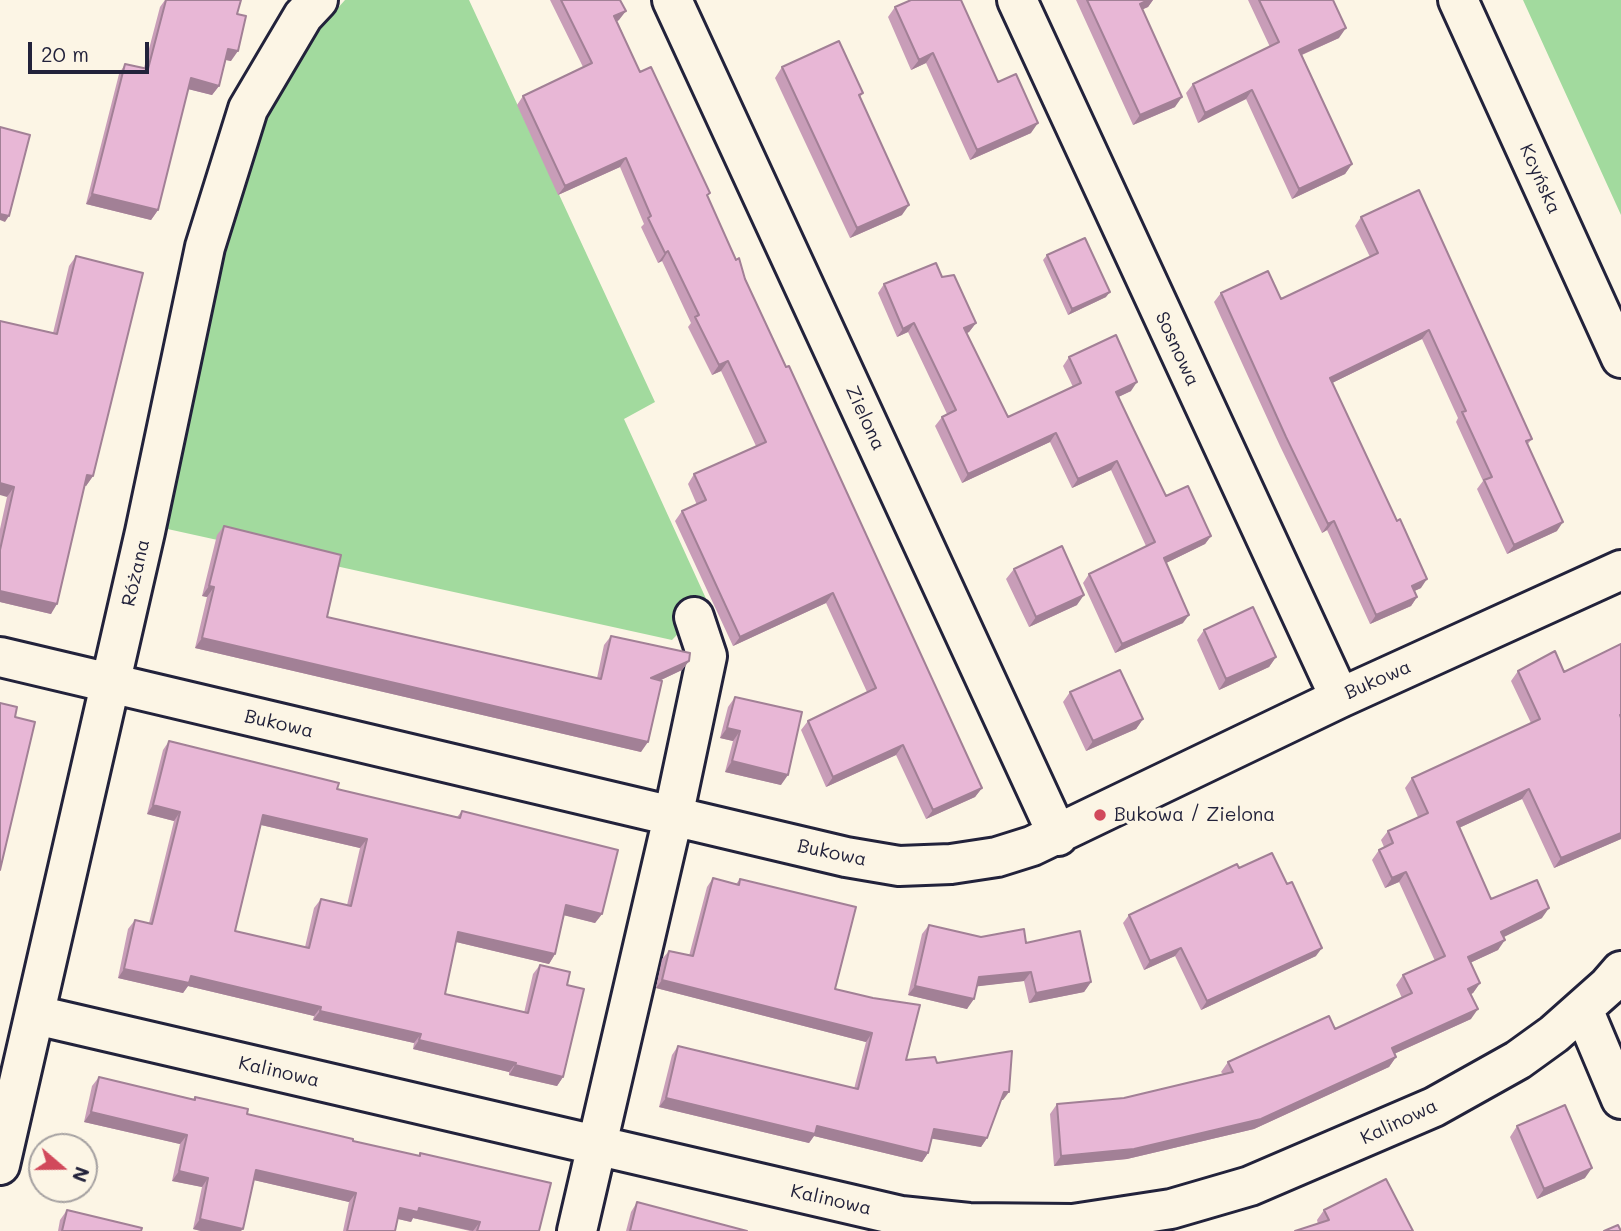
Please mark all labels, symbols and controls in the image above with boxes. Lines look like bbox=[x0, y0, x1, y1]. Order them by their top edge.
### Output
scale bar bbox=[32, 28, 152, 72]
text: 20 m bbox=[41, 40, 89, 67]
street label: Kcyńska bbox=[1514, 140, 1566, 218]
street label: Sosnowa bbox=[1150, 308, 1204, 390]
street label: Zielona bbox=[840, 382, 890, 454]
street label: Różana bbox=[117, 537, 155, 609]
street label: Bukowa bbox=[1341, 655, 1415, 705]
street label: Bukowa bbox=[242, 705, 316, 743]
place label: Bukowa / Zielona bbox=[1114, 804, 1275, 826]
marker: Bukowa / Zielona bbox=[1092, 807, 1108, 823]
street label: Bukowa bbox=[795, 835, 869, 871]
street label: Kalinowa bbox=[236, 1052, 322, 1092]
street label: Kalinowa bbox=[1357, 1094, 1441, 1150]
north arrow bbox=[28, 1133, 98, 1203]
text: N bbox=[67, 1164, 96, 1186]
street label: Kalinowa bbox=[788, 1180, 874, 1220]

